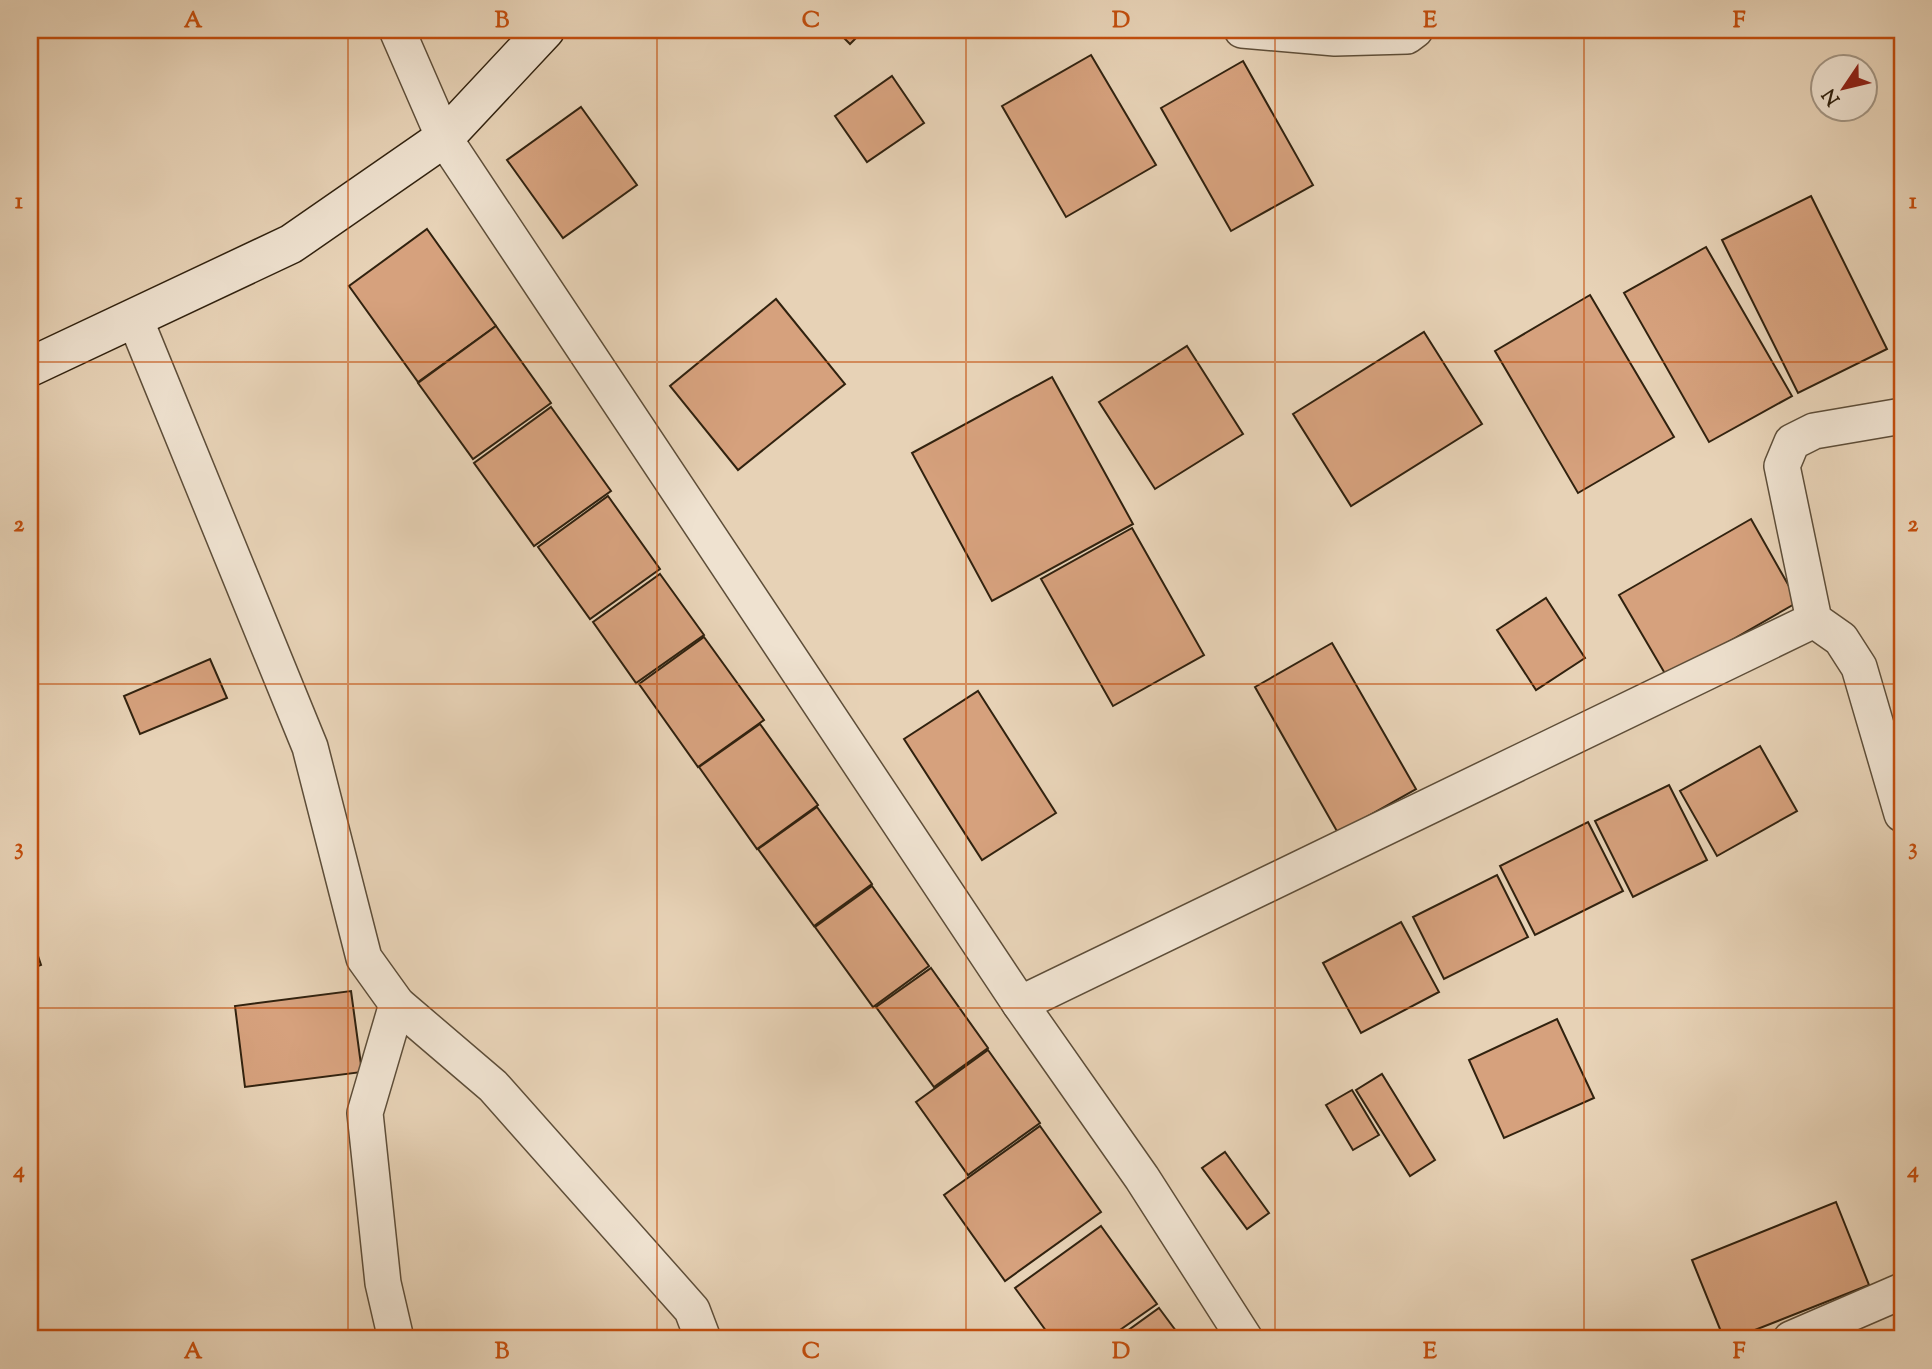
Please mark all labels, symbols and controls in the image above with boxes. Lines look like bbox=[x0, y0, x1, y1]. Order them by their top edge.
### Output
text: A bbox=[184, 5, 203, 38]
text: B bbox=[495, 5, 510, 38]
text: C bbox=[802, 5, 820, 38]
text: D bbox=[1112, 5, 1130, 38]
text: E bbox=[1423, 5, 1437, 38]
text: F bbox=[1733, 5, 1746, 38]
north arrow bbox=[1810, 52, 1880, 122]
text: N bbox=[1817, 82, 1848, 110]
text: 1 bbox=[15, 186, 23, 219]
text: 1 bbox=[1909, 186, 1917, 219]
text: 2 bbox=[14, 509, 25, 542]
text: 2 bbox=[1908, 509, 1919, 542]
text: 3 bbox=[14, 832, 24, 865]
text: 3 bbox=[1908, 832, 1918, 865]
text: 4 bbox=[12, 1155, 25, 1188]
text: 4 bbox=[1906, 1155, 1919, 1188]
text: A bbox=[184, 1336, 203, 1369]
text: B bbox=[495, 1336, 510, 1369]
text: C bbox=[802, 1336, 820, 1369]
text: D bbox=[1112, 1336, 1130, 1369]
text: E bbox=[1423, 1336, 1437, 1369]
text: F bbox=[1733, 1336, 1746, 1369]

